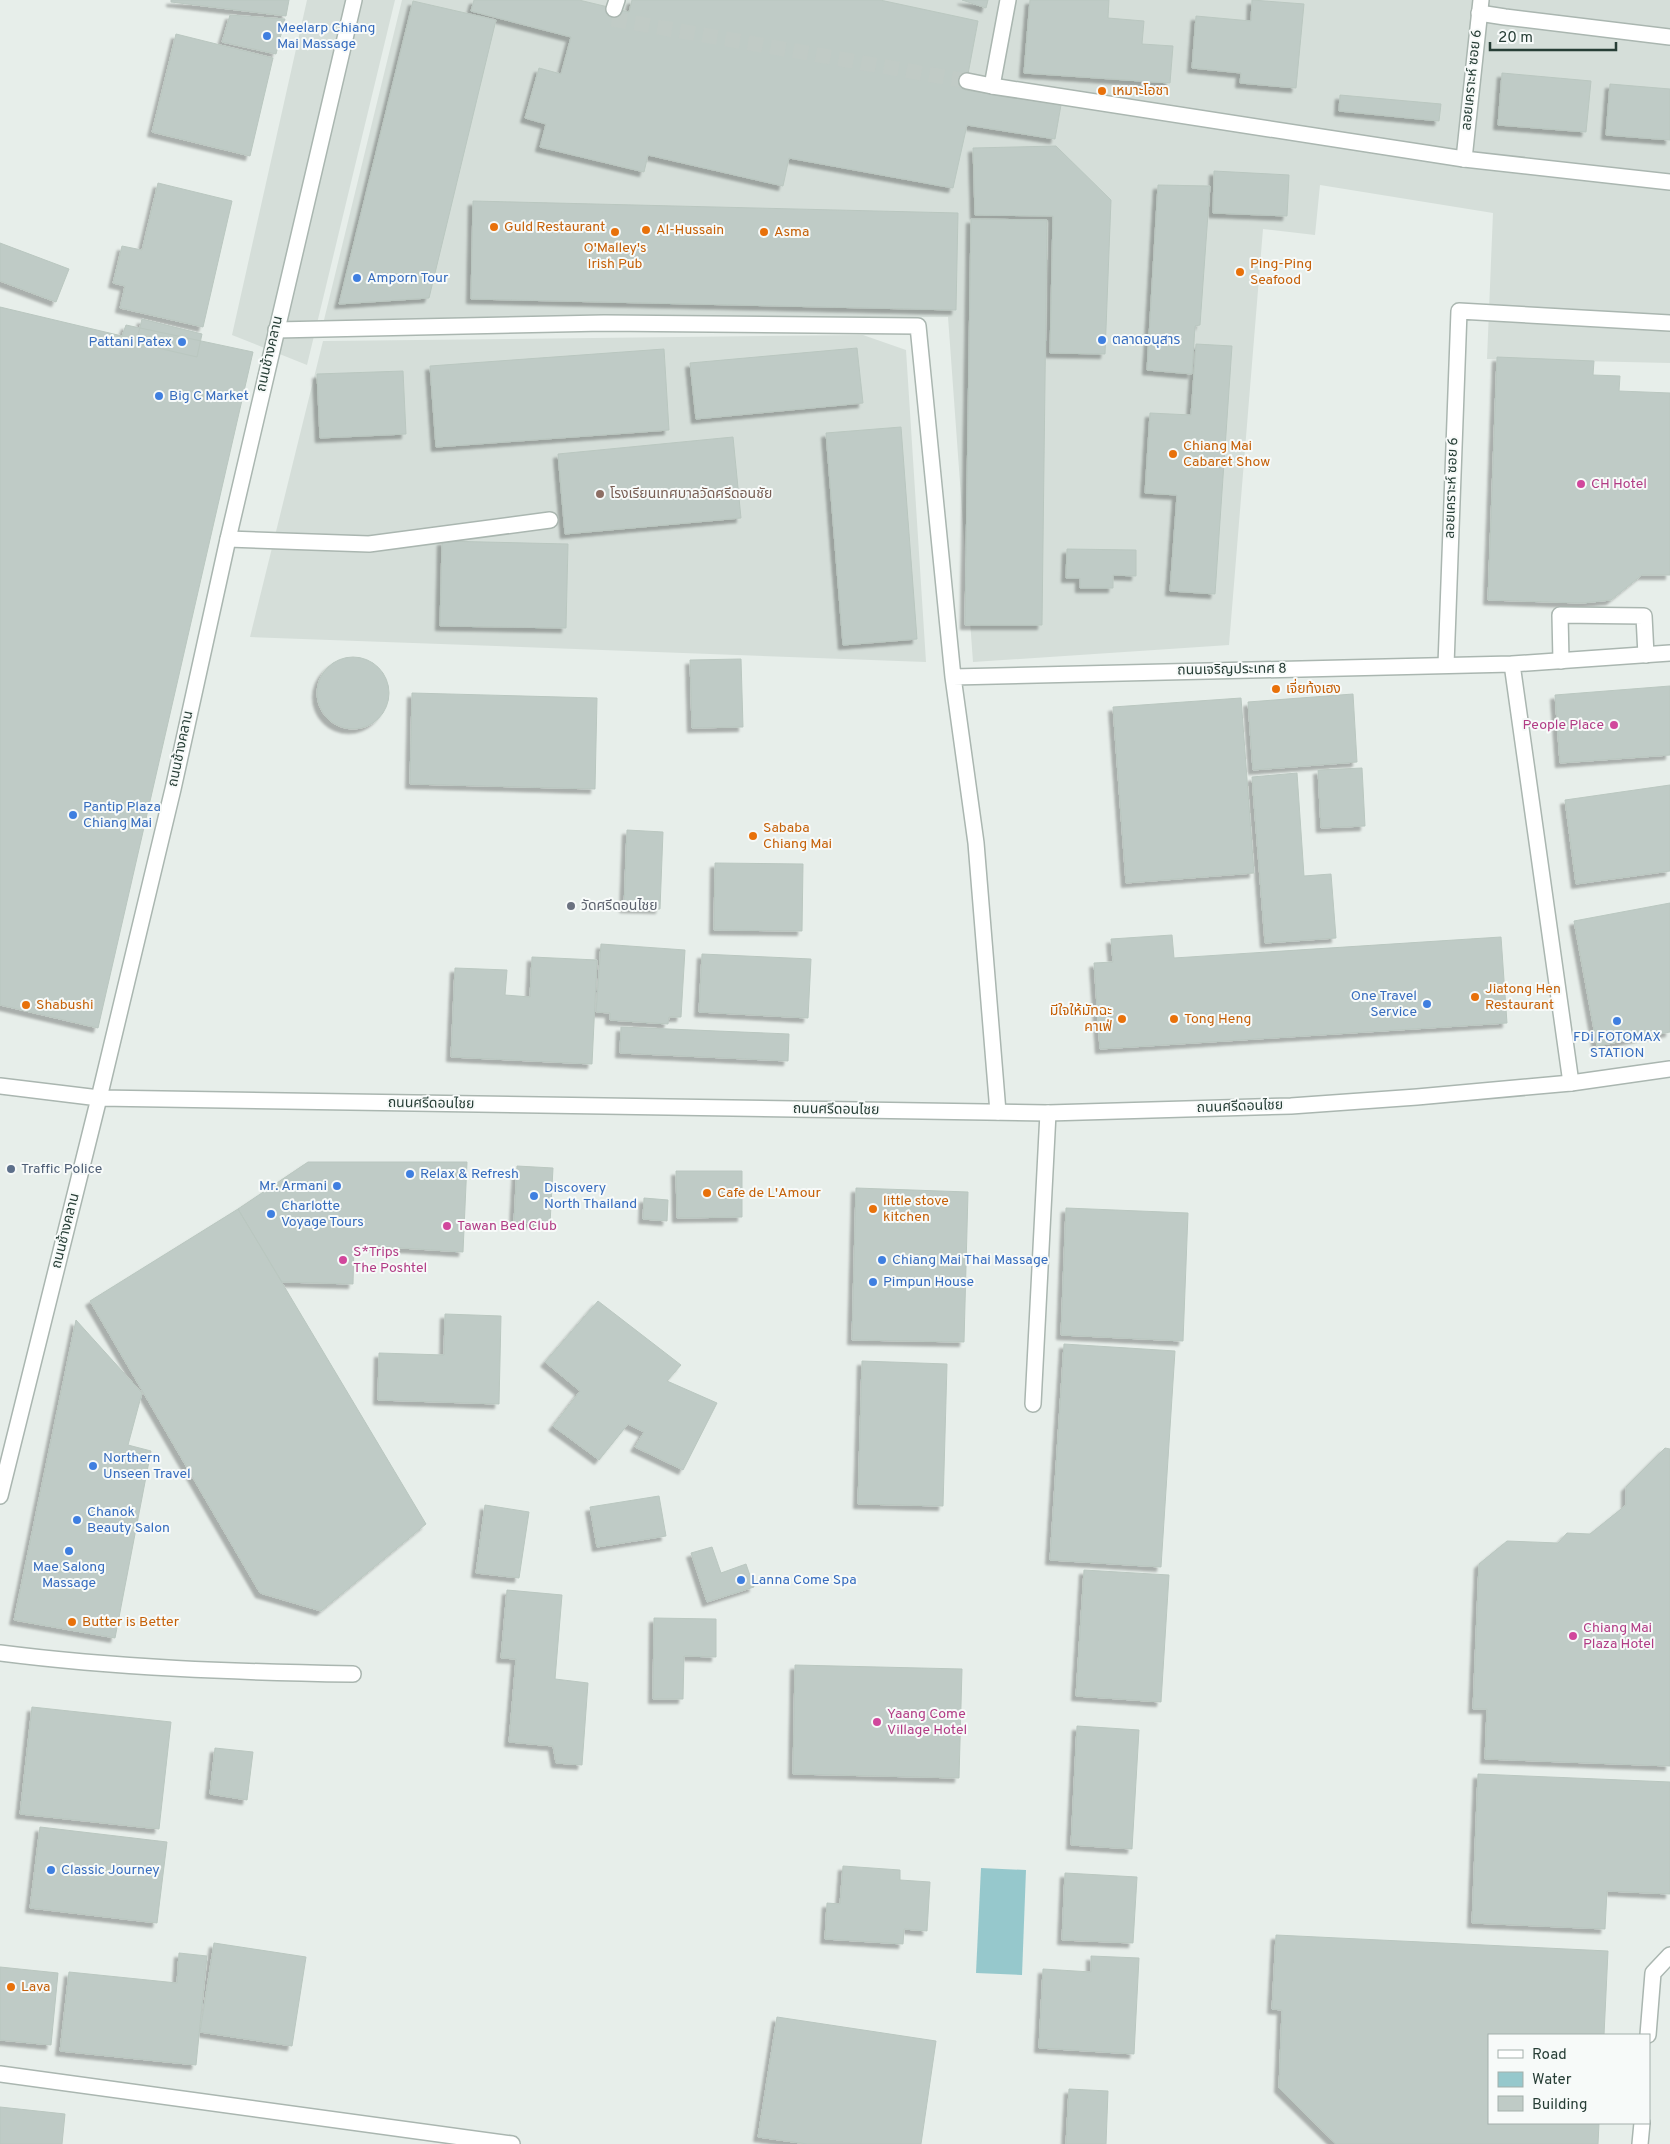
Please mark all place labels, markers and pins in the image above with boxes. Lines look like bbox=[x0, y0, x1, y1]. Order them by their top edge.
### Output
place label: Meelarp Chiang Mai Massage bbox=[277, 20, 375, 53]
marker: Meelarp Chiang Mai Massage bbox=[261, 30, 273, 42]
place label: เหมาะโอชา bbox=[1112, 83, 1169, 100]
marker: เหมาะโอชา bbox=[1096, 85, 1108, 97]
place label: Guld Restaurant bbox=[504, 219, 605, 236]
marker: Guld Restaurant bbox=[488, 221, 500, 233]
place label: Al-Hussain bbox=[656, 222, 724, 239]
marker: Al-Hussain bbox=[640, 224, 652, 236]
place label: Asma bbox=[774, 224, 809, 241]
marker: O'Malley's Irish Pub bbox=[609, 226, 621, 238]
marker: Asma bbox=[758, 226, 770, 238]
place label: O'Malley's Irish Pub bbox=[584, 240, 646, 273]
place label: Ping-Ping Seafood bbox=[1250, 256, 1312, 289]
marker: Ping-Ping Seafood bbox=[1234, 266, 1246, 278]
place label: Amporn Tour bbox=[367, 270, 449, 287]
marker: Amporn Tour bbox=[351, 272, 363, 284]
place label: ตลาดอนุสาร bbox=[1112, 332, 1181, 349]
place label: Pattani Patex bbox=[89, 334, 172, 351]
marker: ตลาดอนุสาร bbox=[1096, 334, 1108, 346]
marker: Pattani Patex bbox=[176, 336, 188, 348]
place label: Big C Market bbox=[169, 388, 249, 405]
marker: Big C Market bbox=[153, 390, 165, 402]
place label: Chiang Mai Cabaret Show bbox=[1183, 438, 1270, 471]
marker: Chiang Mai Cabaret Show bbox=[1167, 448, 1179, 460]
place label: CH Hotel bbox=[1591, 476, 1647, 493]
marker: CH Hotel bbox=[1575, 478, 1587, 490]
place label: โรงเรียนเทศบาลวัดศรีดอนชัย bbox=[610, 486, 772, 503]
marker: โรงเรียนเทศบาลวัดศรีดอนชัย bbox=[594, 488, 606, 500]
place label: เจี่ยท้งเฮง bbox=[1286, 678, 1341, 698]
marker: เจี่ยท้งเฮง bbox=[1270, 683, 1282, 695]
place label: People Place bbox=[1523, 717, 1604, 734]
marker: People Place bbox=[1608, 719, 1620, 731]
place label: Pantip Plaza Chiang Mai bbox=[83, 799, 161, 832]
marker: Pantip Plaza Chiang Mai bbox=[67, 809, 79, 821]
place label: Sababa Chiang Mai bbox=[763, 820, 832, 853]
marker: Sababa Chiang Mai bbox=[747, 830, 759, 842]
place label: วัดศรีดอนไชย bbox=[581, 898, 657, 915]
marker: วัดศรีดอนไชย bbox=[565, 900, 577, 912]
place label: Jiatong Hen Restaurant bbox=[1485, 981, 1561, 1014]
place label: One Travel Service bbox=[1351, 988, 1417, 1021]
marker: Jiatong Hen Restaurant bbox=[1469, 991, 1481, 1003]
place label: Shabushi bbox=[36, 997, 93, 1014]
marker: One Travel Service bbox=[1421, 998, 1433, 1010]
marker: Shabushi bbox=[20, 999, 32, 1011]
place label: มีใจให้มัทฉะ คาเฟ่ bbox=[1050, 1003, 1112, 1036]
place label: Tong Heng bbox=[1184, 1011, 1251, 1028]
marker: มีใจให้มัทฉะ คาเฟ่ bbox=[1116, 1013, 1128, 1025]
marker: Tong Heng bbox=[1168, 1013, 1180, 1025]
marker: FDi FOTOMAX STATION bbox=[1611, 1015, 1623, 1027]
place label: FDi FOTOMAX STATION bbox=[1573, 1029, 1661, 1062]
place label: Traffic Police bbox=[21, 1161, 102, 1178]
marker: Traffic Police bbox=[5, 1163, 17, 1175]
place label: Relax & Refresh bbox=[420, 1166, 519, 1183]
marker: Relax & Refresh bbox=[404, 1168, 416, 1180]
place label: Mr. Armani bbox=[259, 1178, 327, 1195]
marker: Mr. Armani bbox=[331, 1180, 343, 1192]
place label: Discovery North Thailand bbox=[544, 1180, 637, 1213]
place label: Cafe de L'Amour bbox=[717, 1185, 821, 1202]
marker: Cafe de L'Amour bbox=[701, 1187, 713, 1199]
marker: Discovery North Thailand bbox=[528, 1190, 540, 1202]
place label: little stove kitchen bbox=[883, 1193, 949, 1226]
place label: Charlotte Voyage Tours bbox=[281, 1198, 364, 1231]
marker: little stove kitchen bbox=[867, 1203, 879, 1215]
marker: Charlotte Voyage Tours bbox=[265, 1208, 277, 1220]
place label: Tawan Bed Club bbox=[457, 1218, 557, 1235]
marker: Tawan Bed Club bbox=[441, 1220, 453, 1232]
place label: S*Trips The Poshtel bbox=[353, 1244, 427, 1277]
place label: Chiang Mai Thai Massage bbox=[892, 1252, 1048, 1269]
marker: S*Trips The Poshtel bbox=[337, 1254, 349, 1266]
marker: Chiang Mai Thai Massage bbox=[876, 1254, 888, 1266]
place label: Pimpun House bbox=[883, 1274, 974, 1291]
marker: Pimpun House bbox=[867, 1276, 879, 1288]
place label: Northern Unseen Travel bbox=[103, 1450, 191, 1483]
marker: Northern Unseen Travel bbox=[87, 1460, 99, 1472]
place label: Chanok Beauty Salon bbox=[87, 1504, 170, 1537]
marker: Chanok Beauty Salon bbox=[71, 1514, 83, 1526]
marker: Mae Salong Massage bbox=[63, 1545, 75, 1557]
place label: Mae Salong Massage bbox=[33, 1559, 105, 1592]
place label: Lanna Come Spa bbox=[751, 1572, 857, 1589]
marker: Lanna Come Spa bbox=[735, 1574, 747, 1586]
place label: Butter is Better bbox=[82, 1614, 180, 1631]
marker: Butter is Better bbox=[66, 1616, 78, 1628]
place label: Chiang Mai Plaza Hotel bbox=[1583, 1620, 1654, 1653]
marker: Chiang Mai Plaza Hotel bbox=[1567, 1630, 1579, 1642]
place label: Yaang Come Village Hotel bbox=[887, 1706, 967, 1739]
marker: Yaang Come Village Hotel bbox=[871, 1716, 883, 1728]
place label: Classic Journey bbox=[61, 1862, 160, 1879]
marker: Classic Journey bbox=[45, 1864, 57, 1876]
place label: Lava bbox=[21, 1979, 50, 1996]
marker: Lava bbox=[5, 1981, 17, 1993]

